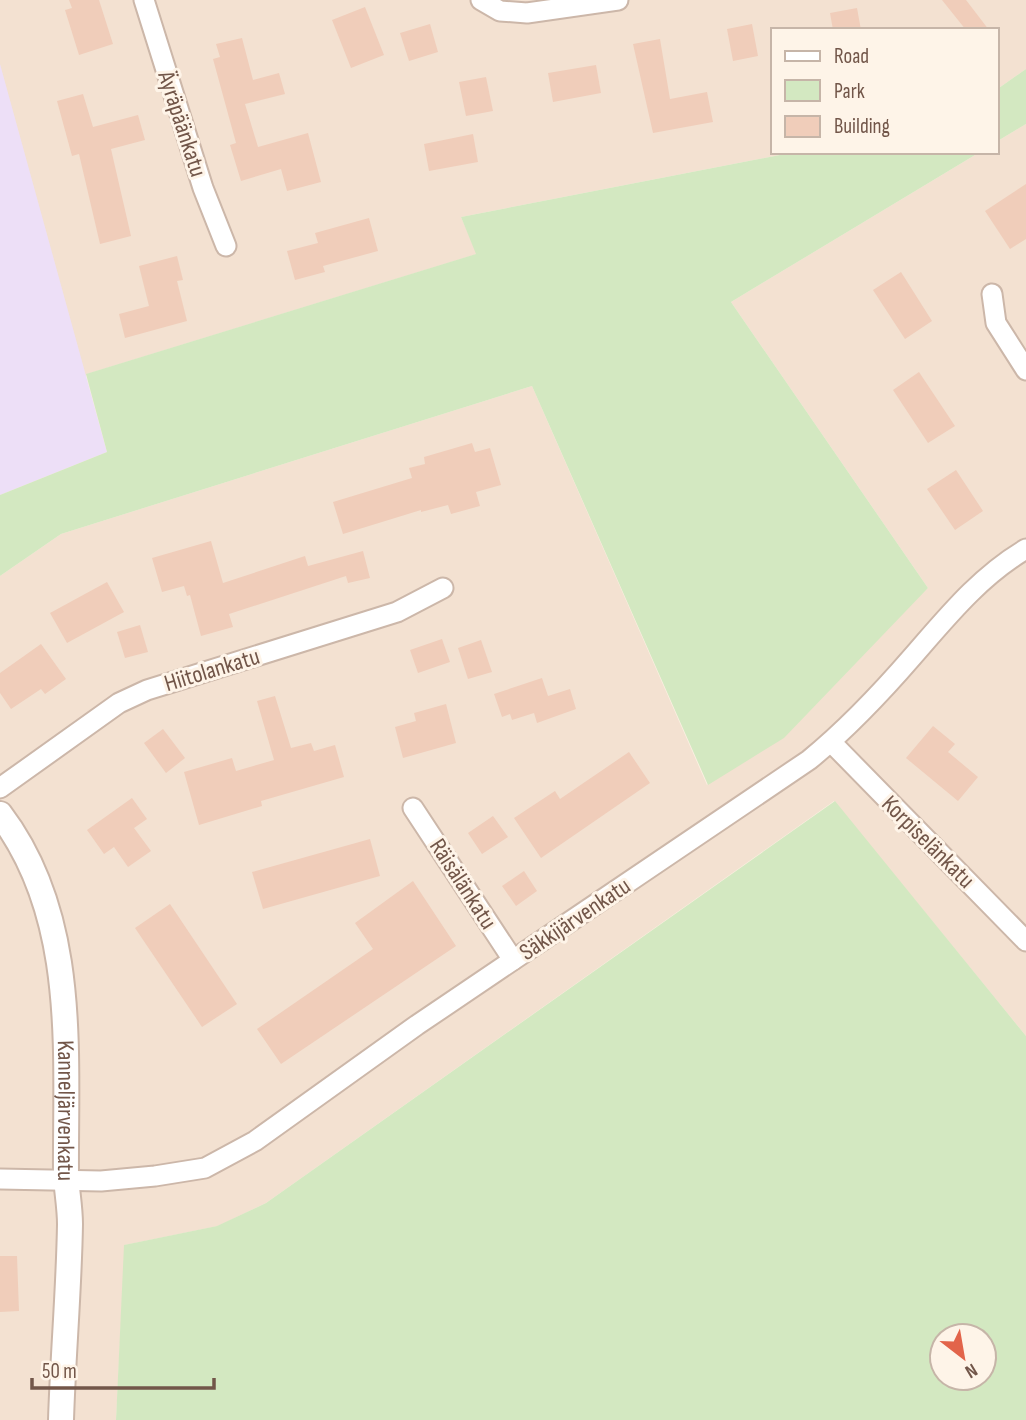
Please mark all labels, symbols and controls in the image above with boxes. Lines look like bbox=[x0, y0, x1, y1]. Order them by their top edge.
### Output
legend bbox=[771, 28, 998, 154]
text: Road bbox=[834, 44, 869, 69]
street label: Äyräpäänkatu bbox=[151, 67, 213, 181]
text: Park bbox=[834, 79, 865, 104]
text: Building bbox=[834, 114, 890, 139]
street label: Hiitolankatu bbox=[161, 642, 263, 698]
street label: Korpiselänkatu bbox=[875, 789, 981, 895]
street label: Räisälänkatu bbox=[423, 833, 503, 935]
street label: Säkkijärvenkatu bbox=[514, 871, 636, 967]
street label: Kanneljärvenkatu bbox=[51, 1040, 81, 1181]
north arrow bbox=[928, 1322, 998, 1392]
scale bar bbox=[32, 1346, 214, 1390]
text: N bbox=[961, 1358, 981, 1383]
text: 50 m bbox=[42, 1359, 77, 1384]

